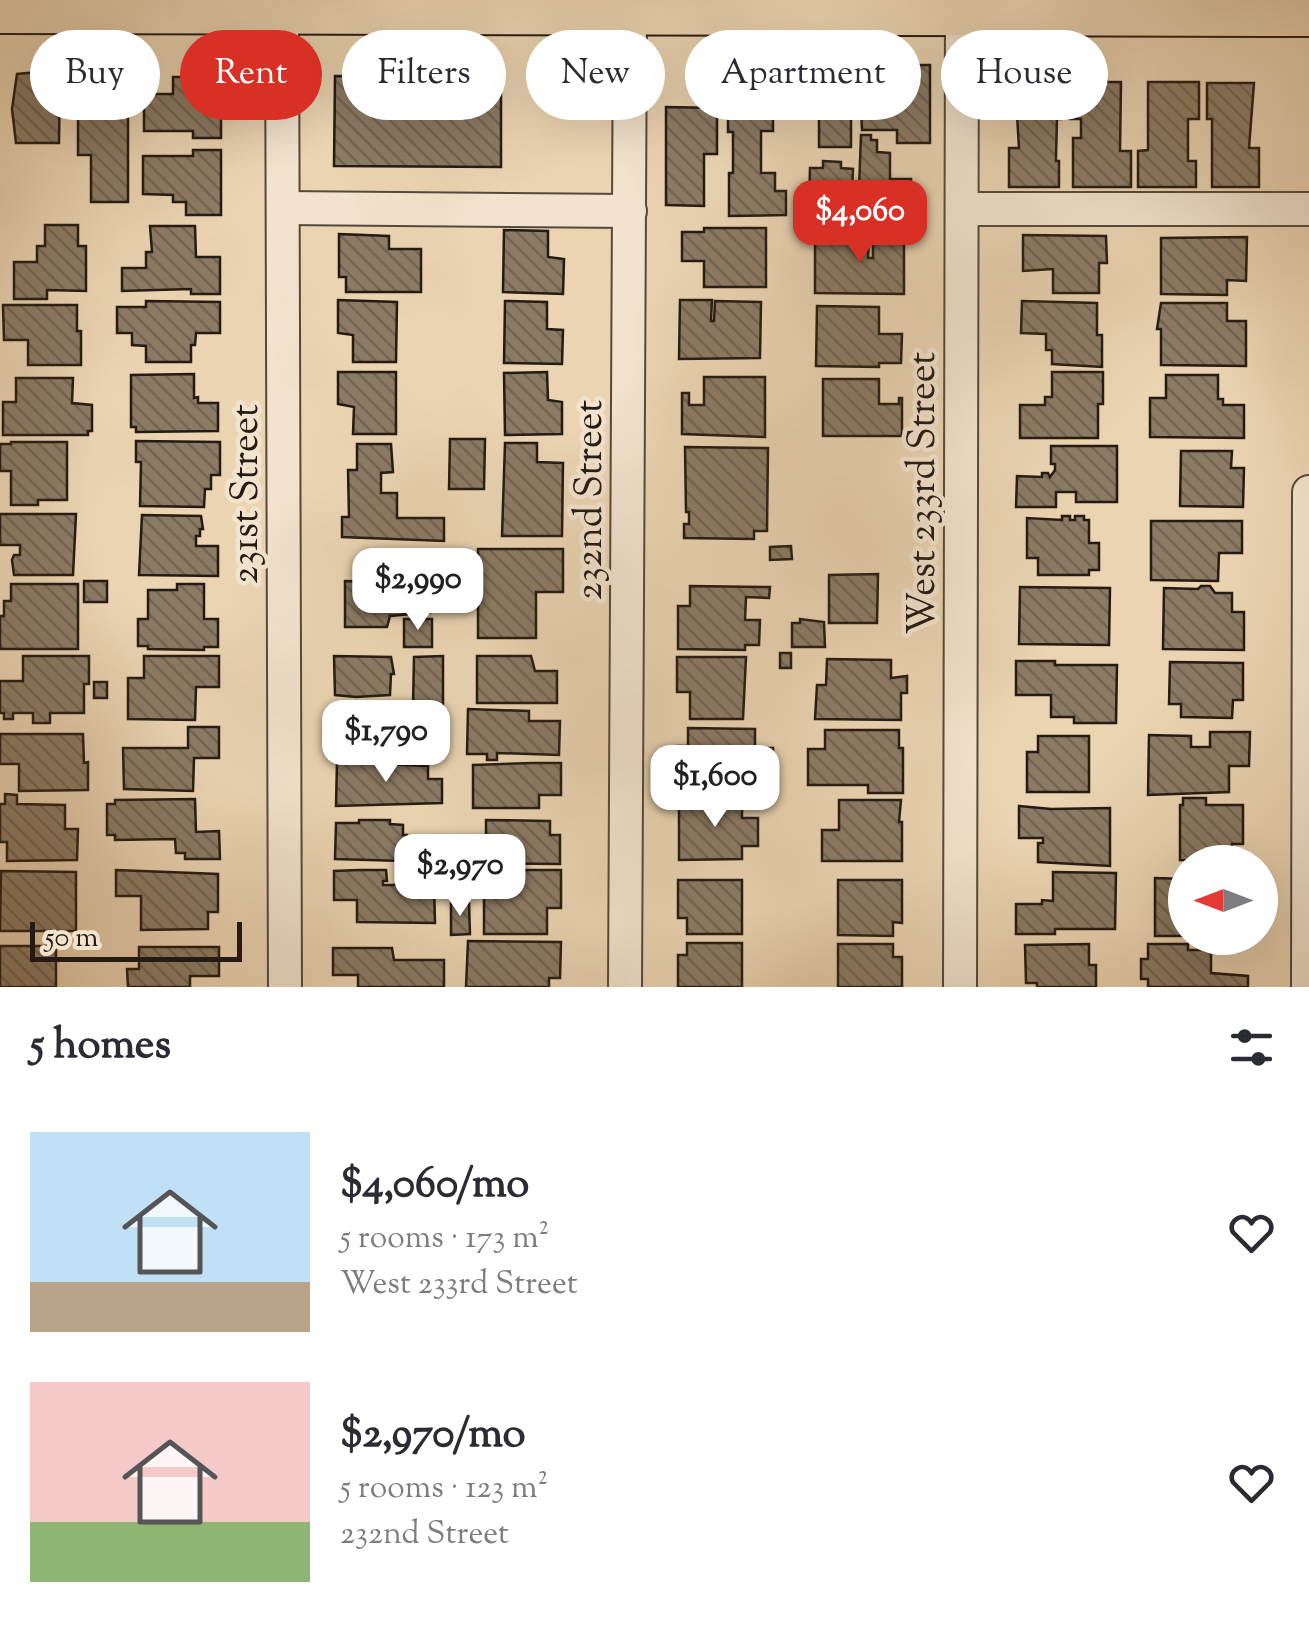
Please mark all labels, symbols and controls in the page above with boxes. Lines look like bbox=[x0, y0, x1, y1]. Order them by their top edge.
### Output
chip: Buy bbox=[30, 30, 160, 120]
chip: Rent bbox=[180, 30, 322, 120]
chip: Filters bbox=[342, 30, 506, 120]
chip: New bbox=[526, 30, 665, 120]
chip: Apartment bbox=[685, 30, 921, 120]
chip: House bbox=[941, 30, 1108, 120]
pin: $4,060 bbox=[779, 180, 941, 265]
text: $4,060 bbox=[815, 189, 905, 235]
street label: West 233rd Street bbox=[898, 352, 952, 634]
street label: 232nd Street bbox=[565, 400, 619, 600]
street label: 231st Street bbox=[221, 404, 275, 584]
pin: $2,990 bbox=[337, 548, 499, 633]
text: $2,990 bbox=[374, 557, 462, 603]
pin: $1,790 bbox=[305, 700, 467, 785]
text: $1,790 bbox=[344, 709, 428, 755]
pin: $1,600 bbox=[634, 745, 796, 830]
text: $1,600 bbox=[672, 754, 758, 800]
pin: $2,970 bbox=[379, 834, 541, 919]
text: $2,970 bbox=[416, 843, 504, 889]
north arrow bbox=[1168, 845, 1278, 955]
map controls bbox=[1168, 845, 1278, 955]
scale bar bbox=[30, 917, 242, 961]
text: 50 m bbox=[45, 919, 99, 959]
text: 5 homes bbox=[30, 1017, 171, 1077]
icon: filters bbox=[1224, 1020, 1279, 1075]
text: $4,060/mo bbox=[340, 1156, 529, 1216]
icon: home bbox=[110, 1172, 230, 1292]
icon: heart bbox=[1224, 1205, 1279, 1260]
text: 5 rooms · 173 m² bbox=[340, 1216, 549, 1262]
text: West 233rd Street bbox=[340, 1262, 578, 1308]
text: $2,970/mo bbox=[340, 1406, 526, 1466]
icon: home bbox=[110, 1422, 230, 1542]
icon: heart bbox=[1224, 1455, 1279, 1510]
text: 5 rooms · 123 m² bbox=[340, 1466, 548, 1512]
text: 232nd Street bbox=[340, 1512, 509, 1558]

